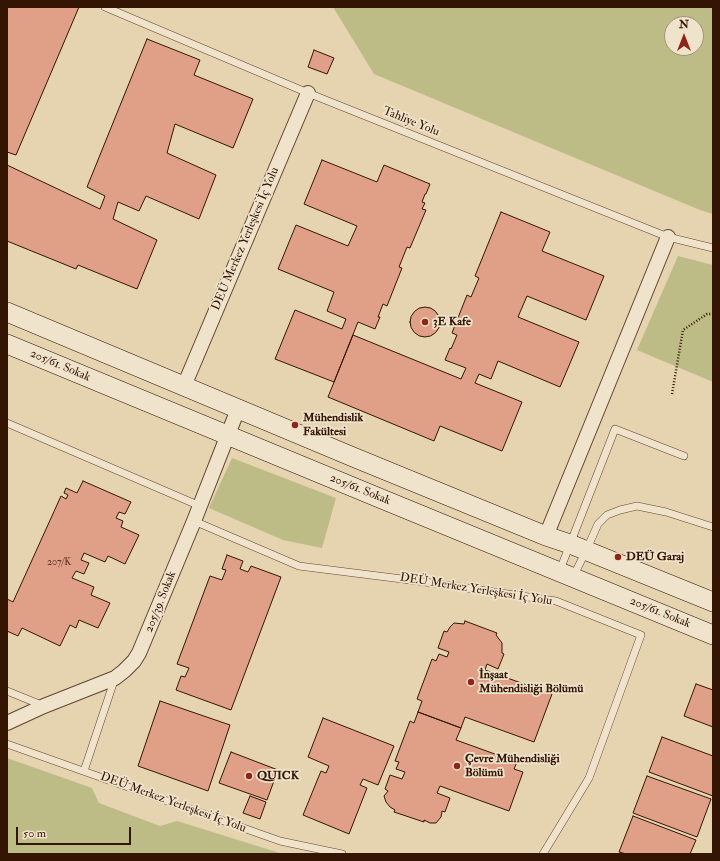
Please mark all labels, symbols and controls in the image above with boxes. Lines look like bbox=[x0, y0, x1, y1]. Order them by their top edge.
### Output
north arrow bbox=[664, 16, 704, 56]
text: N bbox=[679, 18, 689, 31]
street label: Tahliye Yolu bbox=[381, 104, 441, 140]
street label: DEÜ Merkez Yerleşkesi İç Yolu bbox=[209, 165, 283, 313]
place label: 3E Kafe bbox=[433, 315, 471, 329]
marker: 3E Kafe bbox=[420, 317, 430, 327]
street label: 205/61. Sokak bbox=[28, 347, 92, 385]
place label: Mühendislik Fakültesi bbox=[303, 411, 363, 439]
marker: Mühendislik Fakültesi bbox=[290, 420, 300, 430]
street label: 205/61. Sokak bbox=[327, 471, 393, 509]
place label: DEÜ Garaj bbox=[626, 550, 684, 564]
marker: DEÜ Garaj bbox=[613, 552, 623, 562]
house number: 207/K bbox=[47, 557, 71, 569]
street label: 205/39. Sokak bbox=[142, 569, 180, 635]
street label: DEÜ Merkez Yerleşkesi İç Yolu bbox=[399, 571, 553, 609]
street label: 205/61. Sokak bbox=[627, 594, 693, 632]
place label: İnşaat Mühendisliği Bölümü bbox=[479, 668, 583, 696]
marker: İnşaat Mühendisliği Bölümü bbox=[466, 677, 476, 687]
place label: Çevre Mühendisliği Bölümü bbox=[465, 752, 560, 780]
marker: Çevre Mühendisliği Bölümü bbox=[452, 761, 462, 771]
place label: QUICK bbox=[257, 769, 299, 783]
street label: DEÜ Merkez Yerleşkesi İç Yolu bbox=[98, 770, 248, 836]
marker: QUICK bbox=[244, 771, 254, 781]
scale bar bbox=[18, 819, 133, 845]
text: 50 m bbox=[23, 826, 46, 841]

